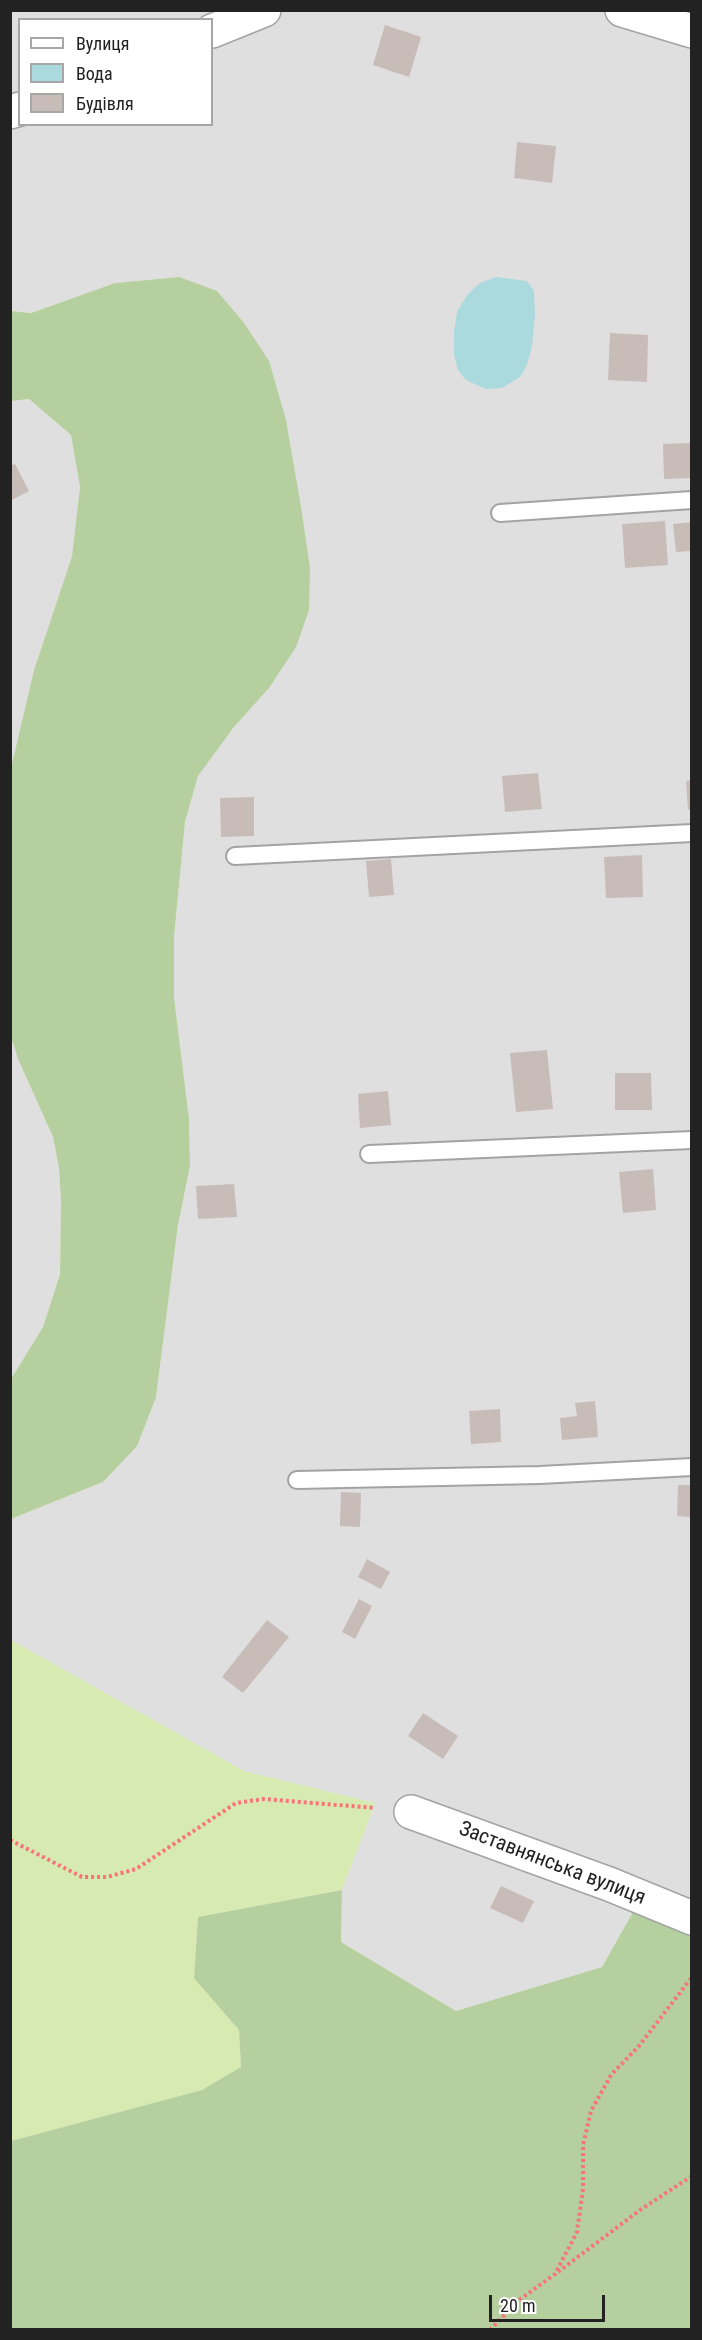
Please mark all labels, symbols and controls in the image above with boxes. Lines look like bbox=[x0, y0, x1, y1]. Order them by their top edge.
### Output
legend bbox=[18, 18, 213, 126]
text: Вулиця bbox=[76, 33, 130, 54]
text: Вода bbox=[76, 63, 113, 84]
text: Будівля bbox=[76, 93, 134, 114]
street label: Заставнянська вулиця bbox=[455, 1817, 649, 1911]
scale bar bbox=[492, 2283, 608, 2321]
text: 20 m bbox=[500, 2295, 535, 2316]

